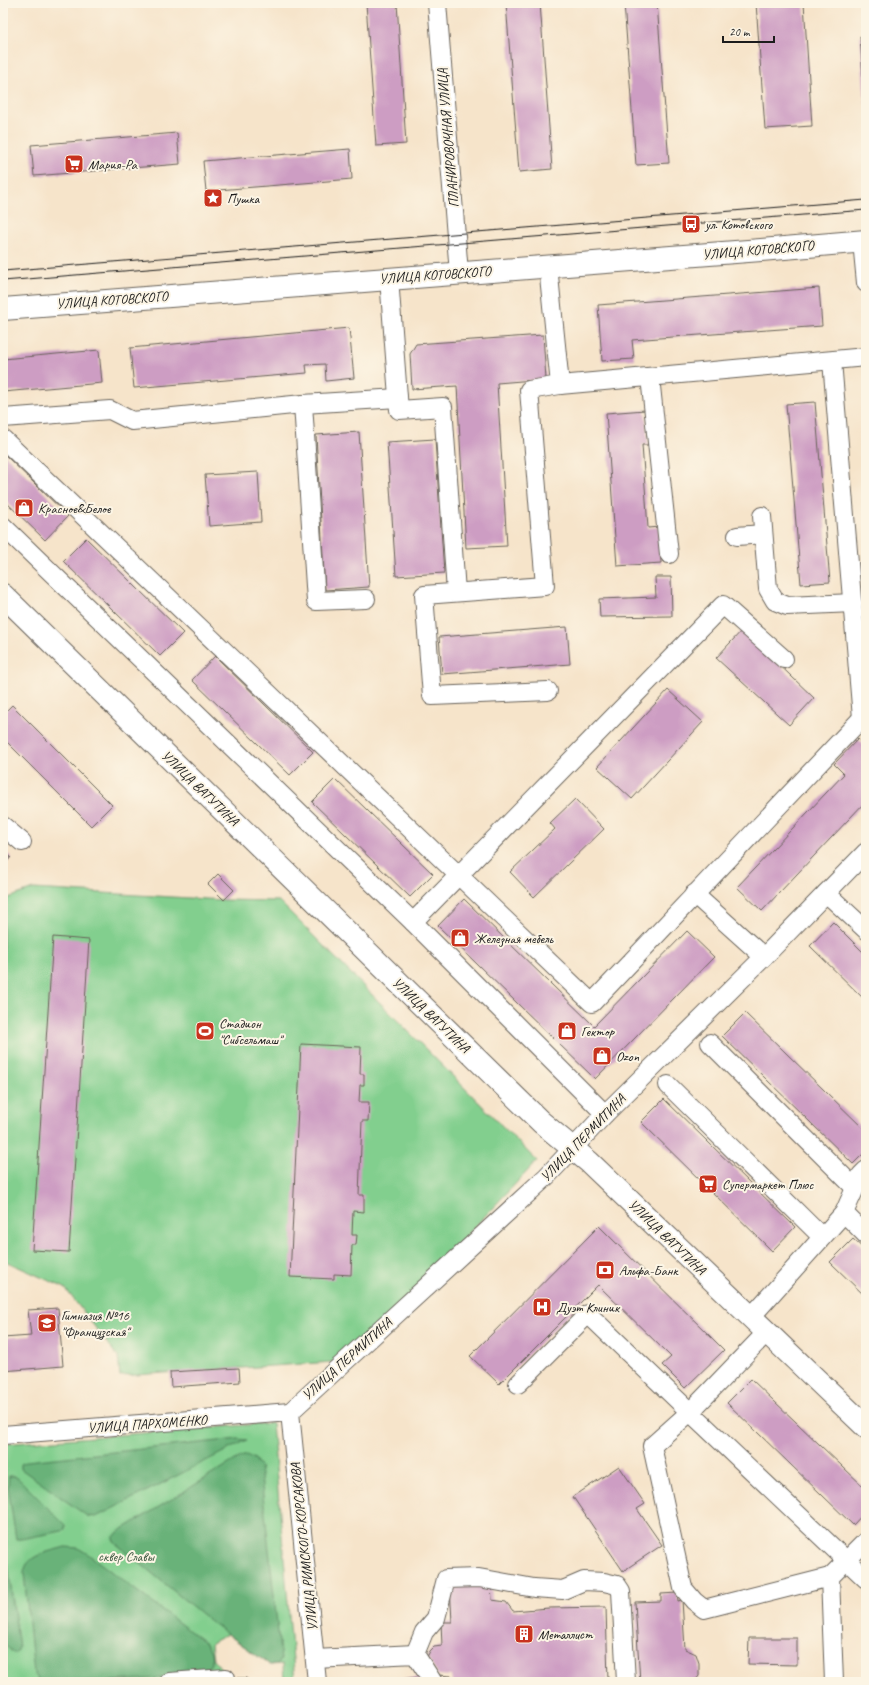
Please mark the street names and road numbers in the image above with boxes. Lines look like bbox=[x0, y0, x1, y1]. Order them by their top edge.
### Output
street label: ПЛАНИРОВОЧНАЯ УЛИЦА bbox=[433, 67, 463, 208]
street label: УЛИЦА КОТОВСКОГО bbox=[702, 236, 816, 263]
street label: УЛИЦА КОТОВСКОГО bbox=[379, 262, 493, 287]
street label: УЛИЦА КОТОВСКОГО bbox=[56, 287, 170, 312]
street label: УЛИЦА ВАТУТИНА bbox=[158, 747, 243, 830]
street label: УЛИЦА ВАТУТИНА bbox=[389, 974, 474, 1057]
street label: УЛИЦА ПЕРМИТИНА bbox=[537, 1090, 630, 1185]
street label: УЛИЦА ВАТУТИНА bbox=[625, 1196, 710, 1279]
street label: УЛИЦА ПЕРМИТИНА bbox=[299, 1314, 396, 1404]
street label: УЛИЦА ПАРХОМЕНКО bbox=[87, 1411, 209, 1437]
street label: УЛИЦА РИМСКОГО-КОРСАКОВА bbox=[287, 1461, 321, 1632]

